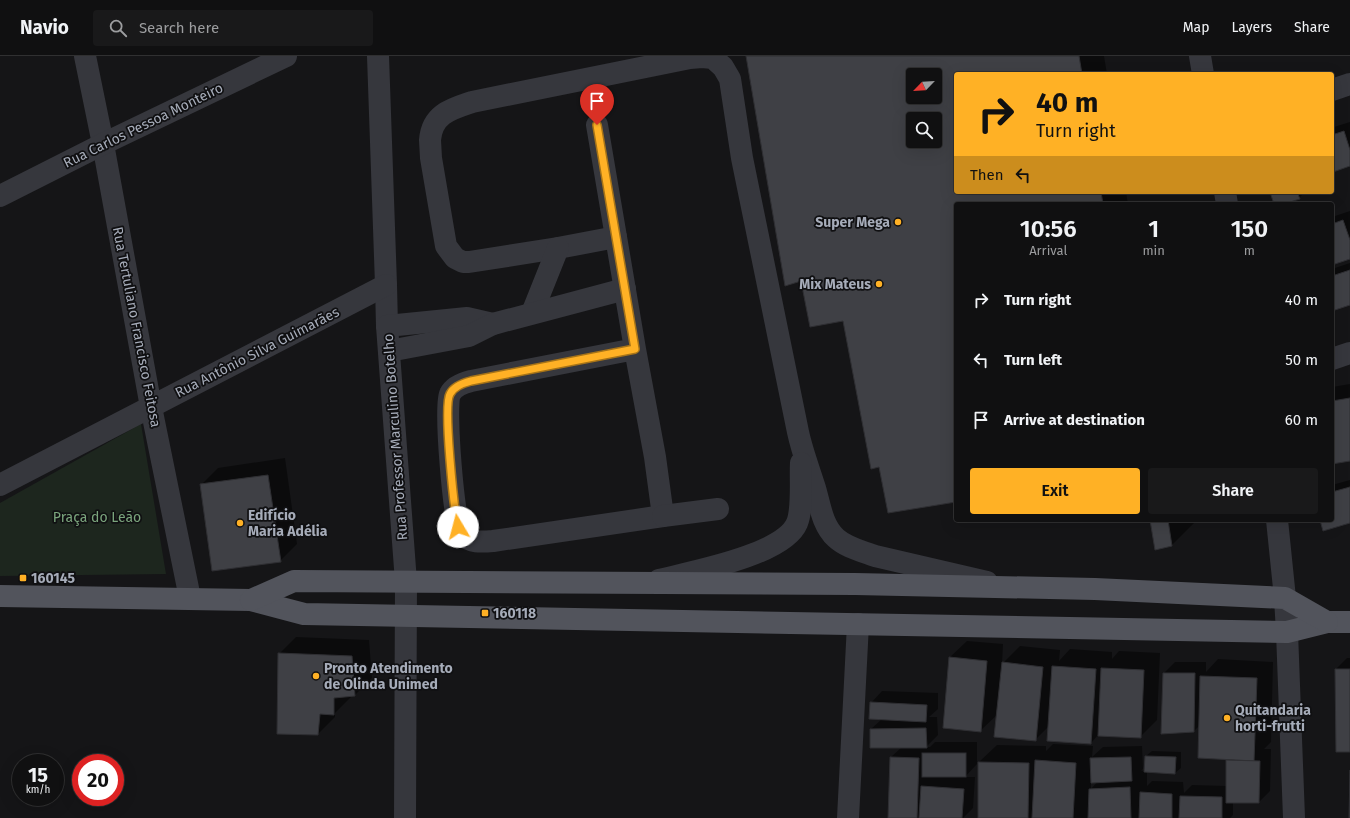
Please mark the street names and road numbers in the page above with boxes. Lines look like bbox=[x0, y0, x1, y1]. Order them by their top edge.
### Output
street label: Rua Carlos Pessoa Monteiro bbox=[61, 79, 226, 172]
street label: Rua Tertuliano Francisco Feitosa bbox=[109, 225, 164, 429]
street label: Rua Antônio Silva Guimarães bbox=[172, 303, 343, 401]
street label: Rua Professor Marculino Botelho bbox=[380, 333, 411, 541]

